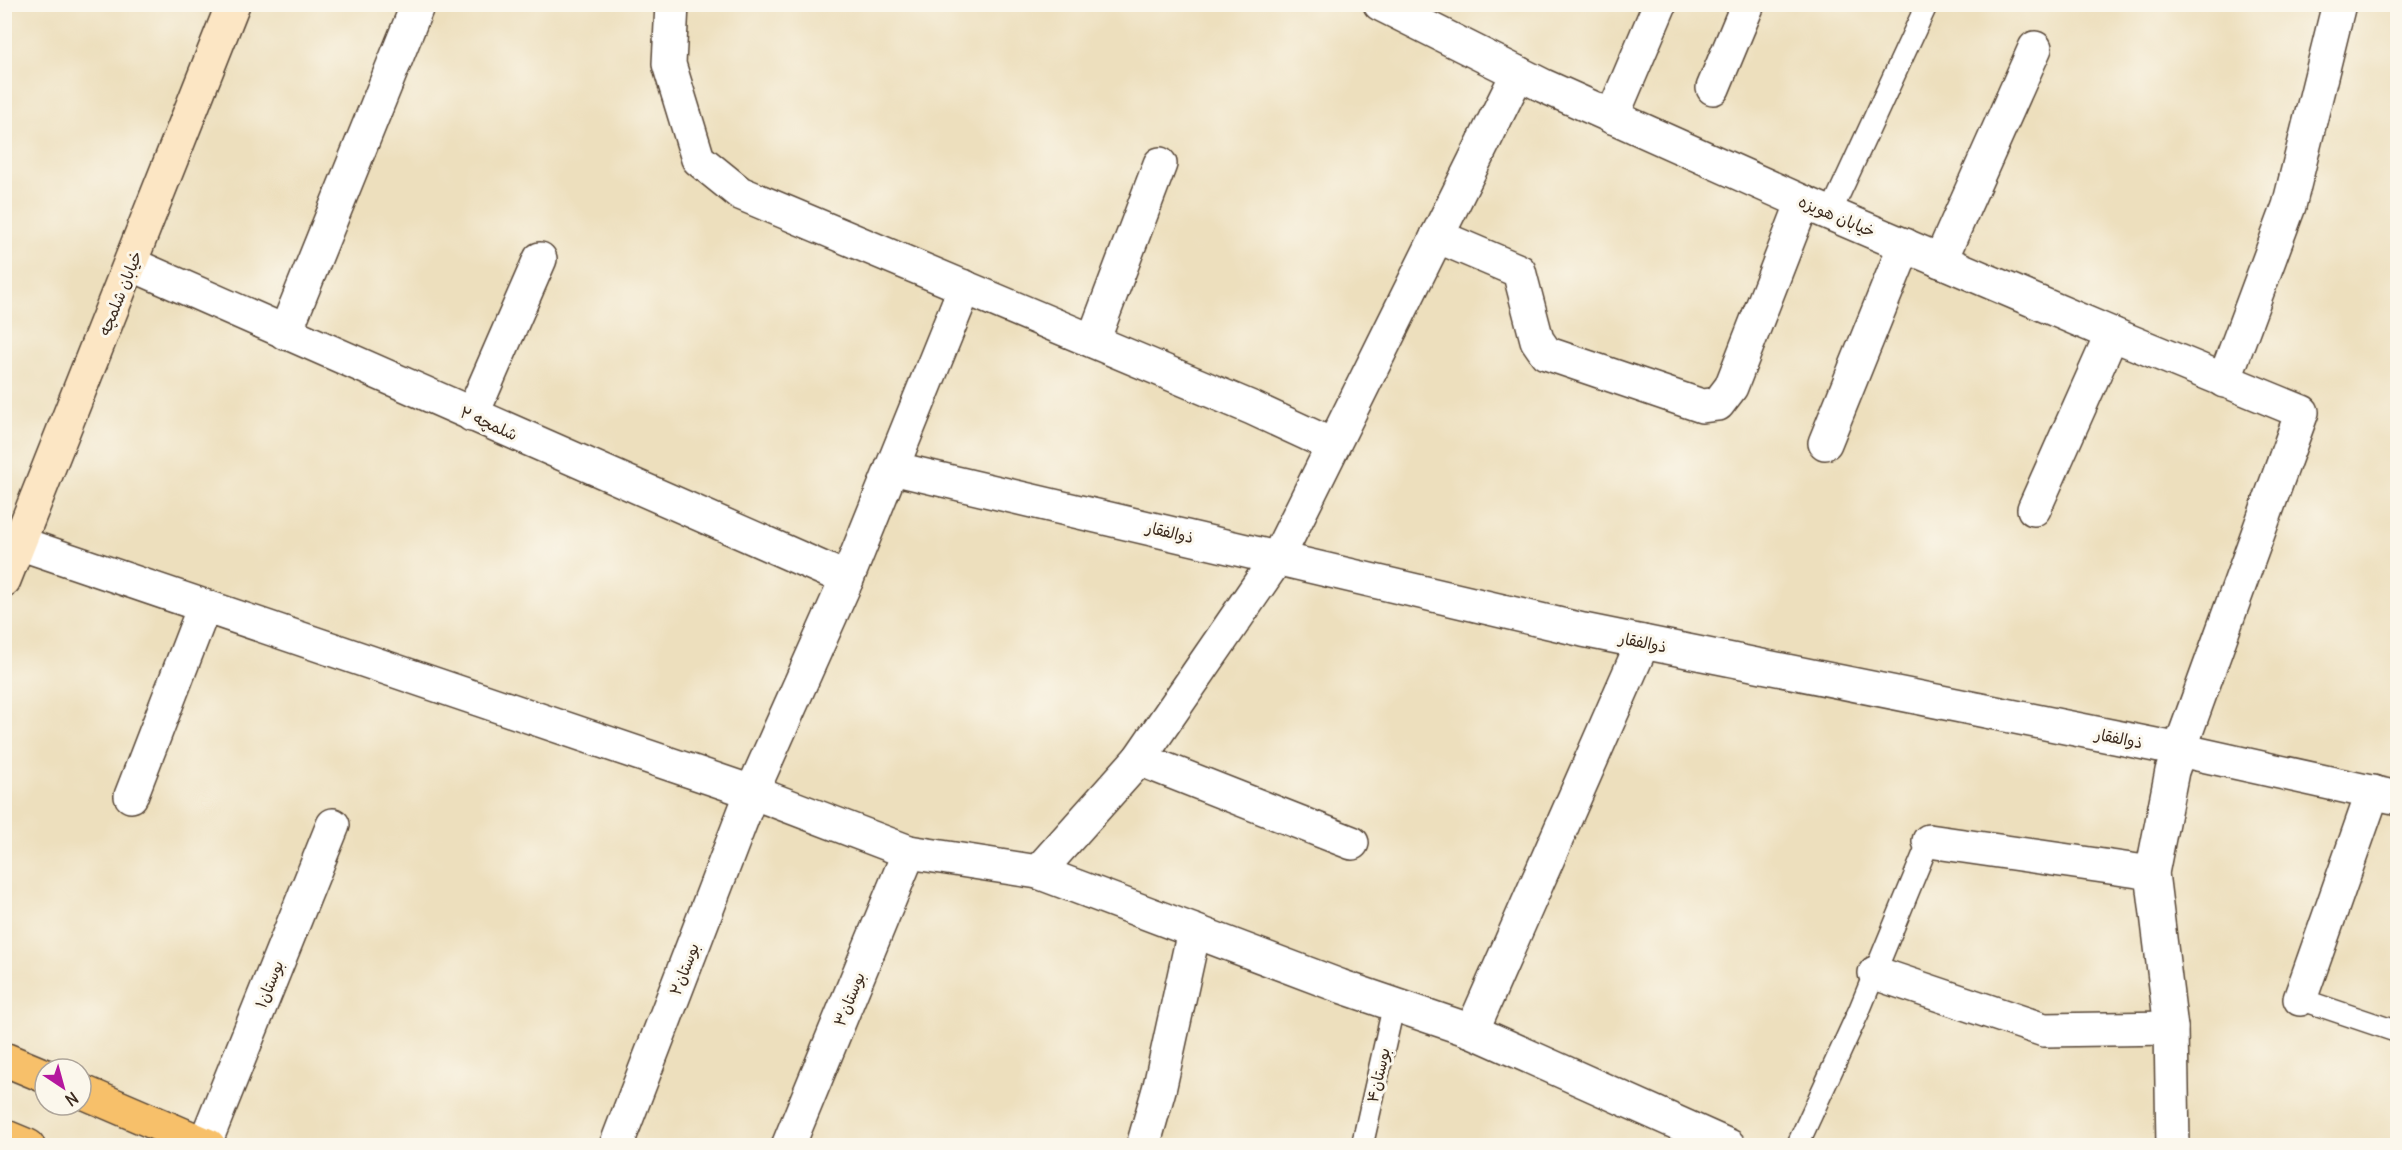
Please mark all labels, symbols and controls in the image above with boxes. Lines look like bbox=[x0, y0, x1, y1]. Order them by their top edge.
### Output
street label: خیابان هویزه bbox=[1795, 191, 1878, 242]
street label: خیابان شلمچه bbox=[94, 248, 147, 339]
street label: شلمچه ۲ bbox=[457, 402, 521, 445]
street label: ذوالفقار bbox=[1142, 516, 1196, 547]
street label: ذوالفقار bbox=[1616, 627, 1668, 656]
street label: ذوالفقار bbox=[2092, 723, 2144, 752]
street label: بوستان۲ bbox=[665, 940, 704, 998]
street label: بوستان۱ bbox=[250, 957, 288, 1011]
street label: بوستان۳ bbox=[829, 969, 870, 1029]
street label: بوستان۴ bbox=[1362, 1046, 1395, 1105]
north arrow bbox=[33, 1057, 93, 1117]
text: N bbox=[61, 1088, 82, 1110]

